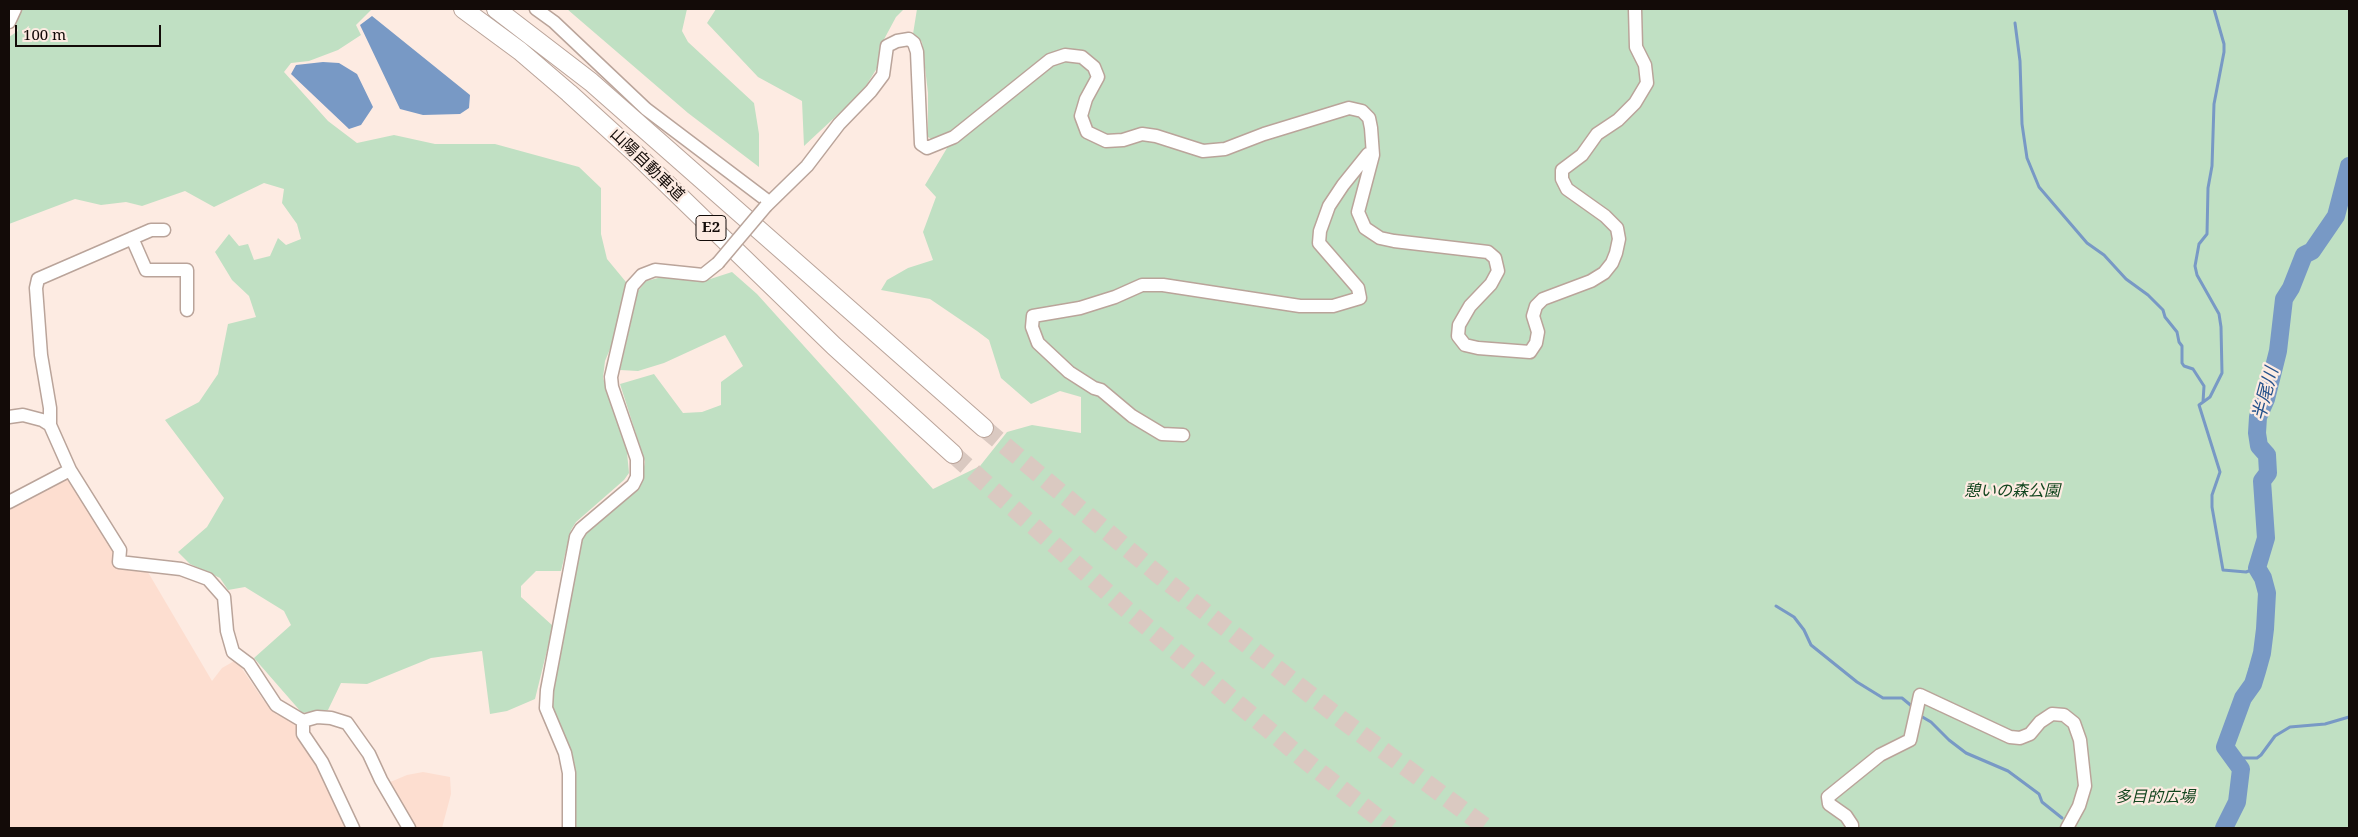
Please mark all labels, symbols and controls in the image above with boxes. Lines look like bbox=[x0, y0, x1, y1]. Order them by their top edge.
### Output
scale bar bbox=[18, 15, 164, 47]
text: 100 m bbox=[23, 24, 66, 44]
street label: 山陽自動車道 bbox=[606, 125, 688, 205]
road number: E2 bbox=[696, 216, 726, 240]
water label: 半尾川 bbox=[2249, 365, 2283, 423]
park label: 憩いの森公園 bbox=[1964, 481, 2060, 501]
park label: 多目的広場 bbox=[2115, 787, 2195, 807]

